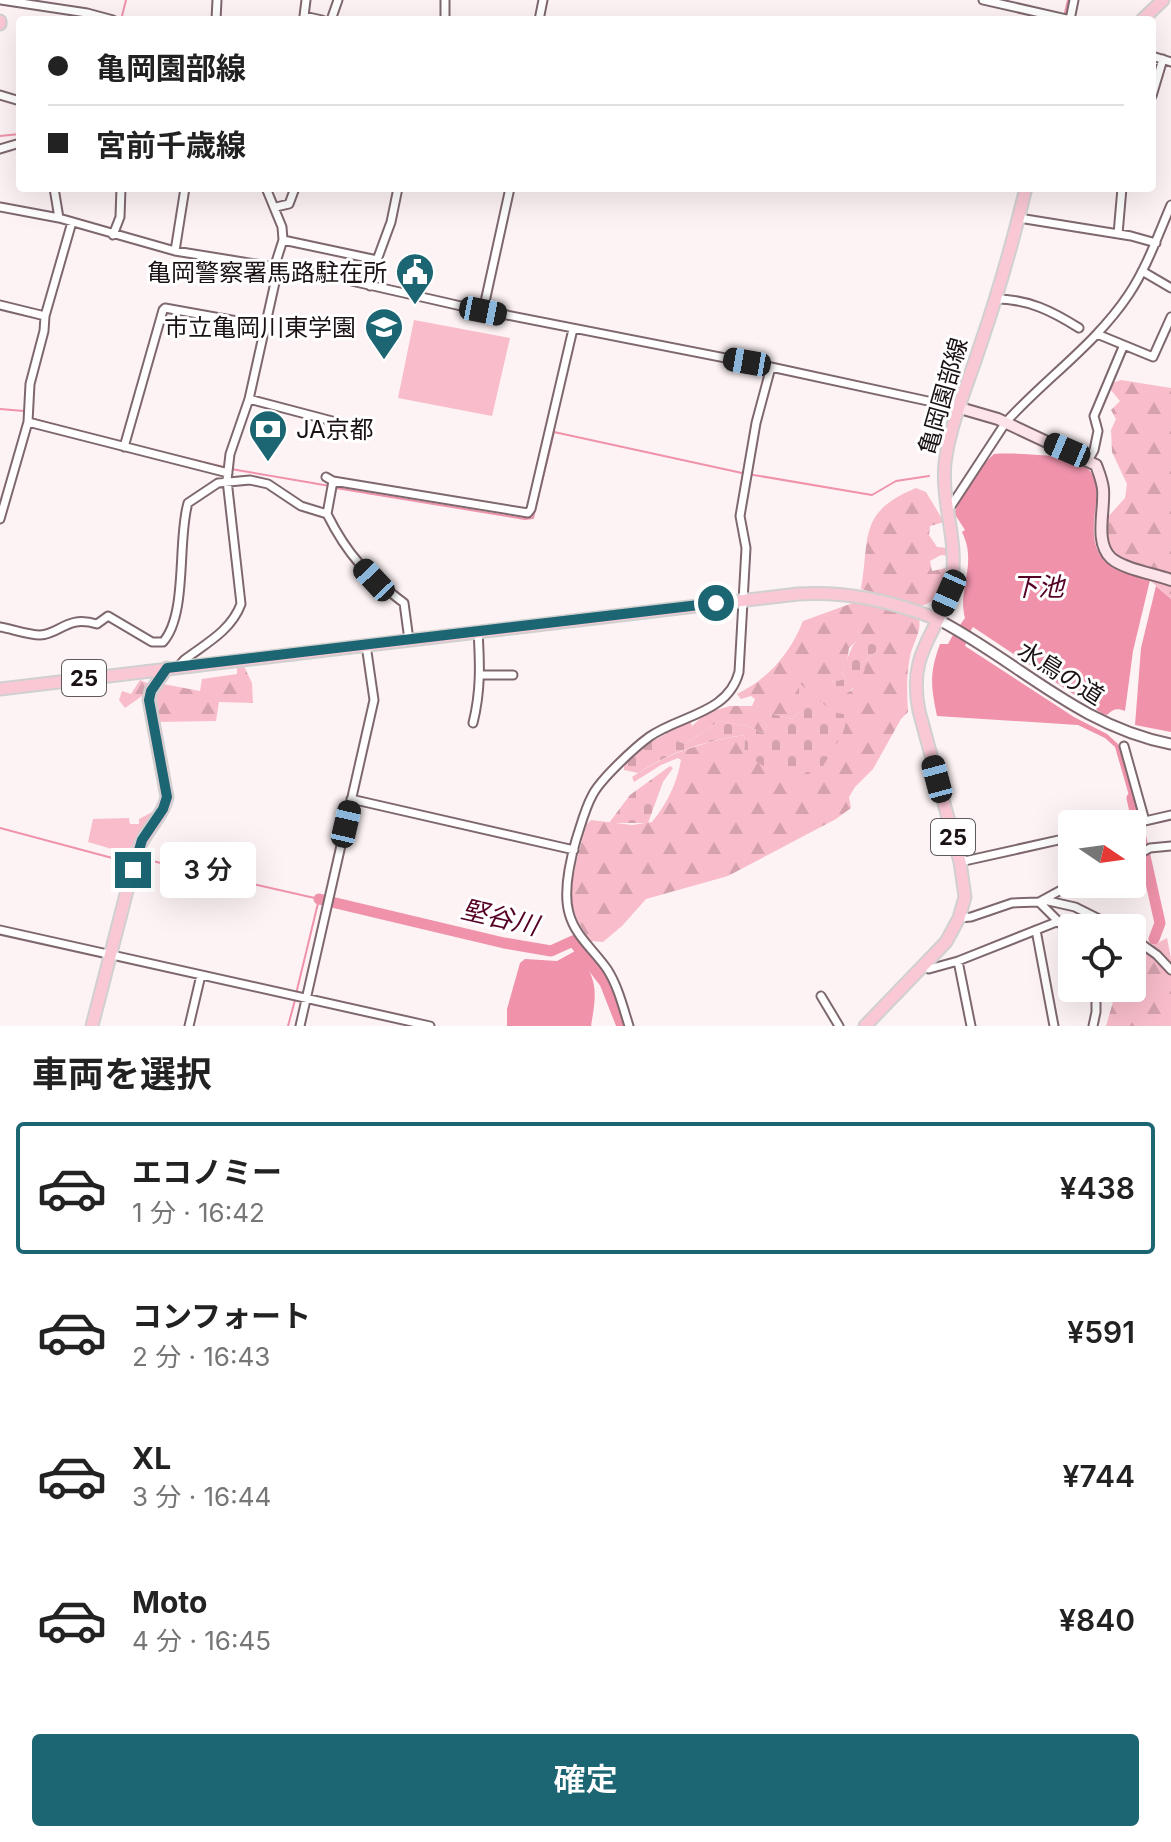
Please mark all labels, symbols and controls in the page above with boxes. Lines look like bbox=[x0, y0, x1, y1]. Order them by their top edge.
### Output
text: 亀岡園部線 bbox=[96, 50, 246, 86]
text: 宮前千歳線 bbox=[96, 127, 246, 163]
public building icon: 亀岡警察署馬路駐在所 bbox=[394, 251, 436, 306]
place label: 亀岡警察署馬路駐在所 bbox=[147, 258, 387, 287]
car bbox=[457, 295, 509, 327]
school or university icon: 市立亀岡川東学園 bbox=[363, 306, 405, 361]
place label: 市立亀岡川東学園 bbox=[164, 313, 356, 342]
street label: 亀岡園部線 bbox=[913, 334, 973, 458]
car bbox=[721, 346, 773, 378]
bank icon: JA京都 bbox=[247, 408, 289, 463]
place label: JA京都 bbox=[296, 415, 374, 444]
car bbox=[1040, 430, 1094, 470]
car bbox=[349, 554, 399, 606]
car bbox=[928, 566, 970, 620]
water label: 下池 bbox=[1012, 571, 1067, 602]
route start bbox=[698, 585, 734, 621]
street label: 水鳥の道 bbox=[1013, 635, 1109, 711]
road number: 25 bbox=[62, 660, 106, 696]
car bbox=[919, 753, 955, 805]
car bbox=[329, 798, 363, 850]
north arrow bbox=[1058, 810, 1146, 898]
map controls bbox=[1058, 810, 1146, 1002]
road number: 25 bbox=[931, 819, 975, 855]
callout: 3 分 bbox=[161, 842, 257, 898]
route end bbox=[115, 852, 151, 888]
text: 3 分 bbox=[183, 854, 233, 885]
water label: 堅谷川 bbox=[459, 893, 544, 942]
button: locate bbox=[1058, 914, 1146, 1002]
text: 車両を選択 bbox=[32, 1052, 212, 1096]
icon: car bbox=[36, 1152, 108, 1224]
text: エコノミー bbox=[132, 1154, 282, 1190]
text: ¥438 bbox=[1060, 1170, 1135, 1206]
text: 1 分 · 16:42 bbox=[132, 1197, 265, 1228]
icon: car bbox=[36, 1296, 108, 1368]
text: コンフォート bbox=[132, 1298, 311, 1334]
text: ¥591 bbox=[1067, 1314, 1135, 1350]
text: 2 分 · 16:43 bbox=[132, 1341, 270, 1372]
icon: car bbox=[36, 1440, 108, 1512]
text: XL bbox=[132, 1440, 171, 1476]
text: ¥744 bbox=[1063, 1458, 1135, 1494]
text: 3 分 · 16:44 bbox=[132, 1481, 271, 1512]
icon: car bbox=[36, 1584, 108, 1656]
text: Moto bbox=[132, 1584, 207, 1620]
text: ¥840 bbox=[1059, 1602, 1135, 1638]
text: 4 分 · 16:45 bbox=[132, 1625, 271, 1656]
button: 確定 bbox=[32, 1734, 1139, 1826]

